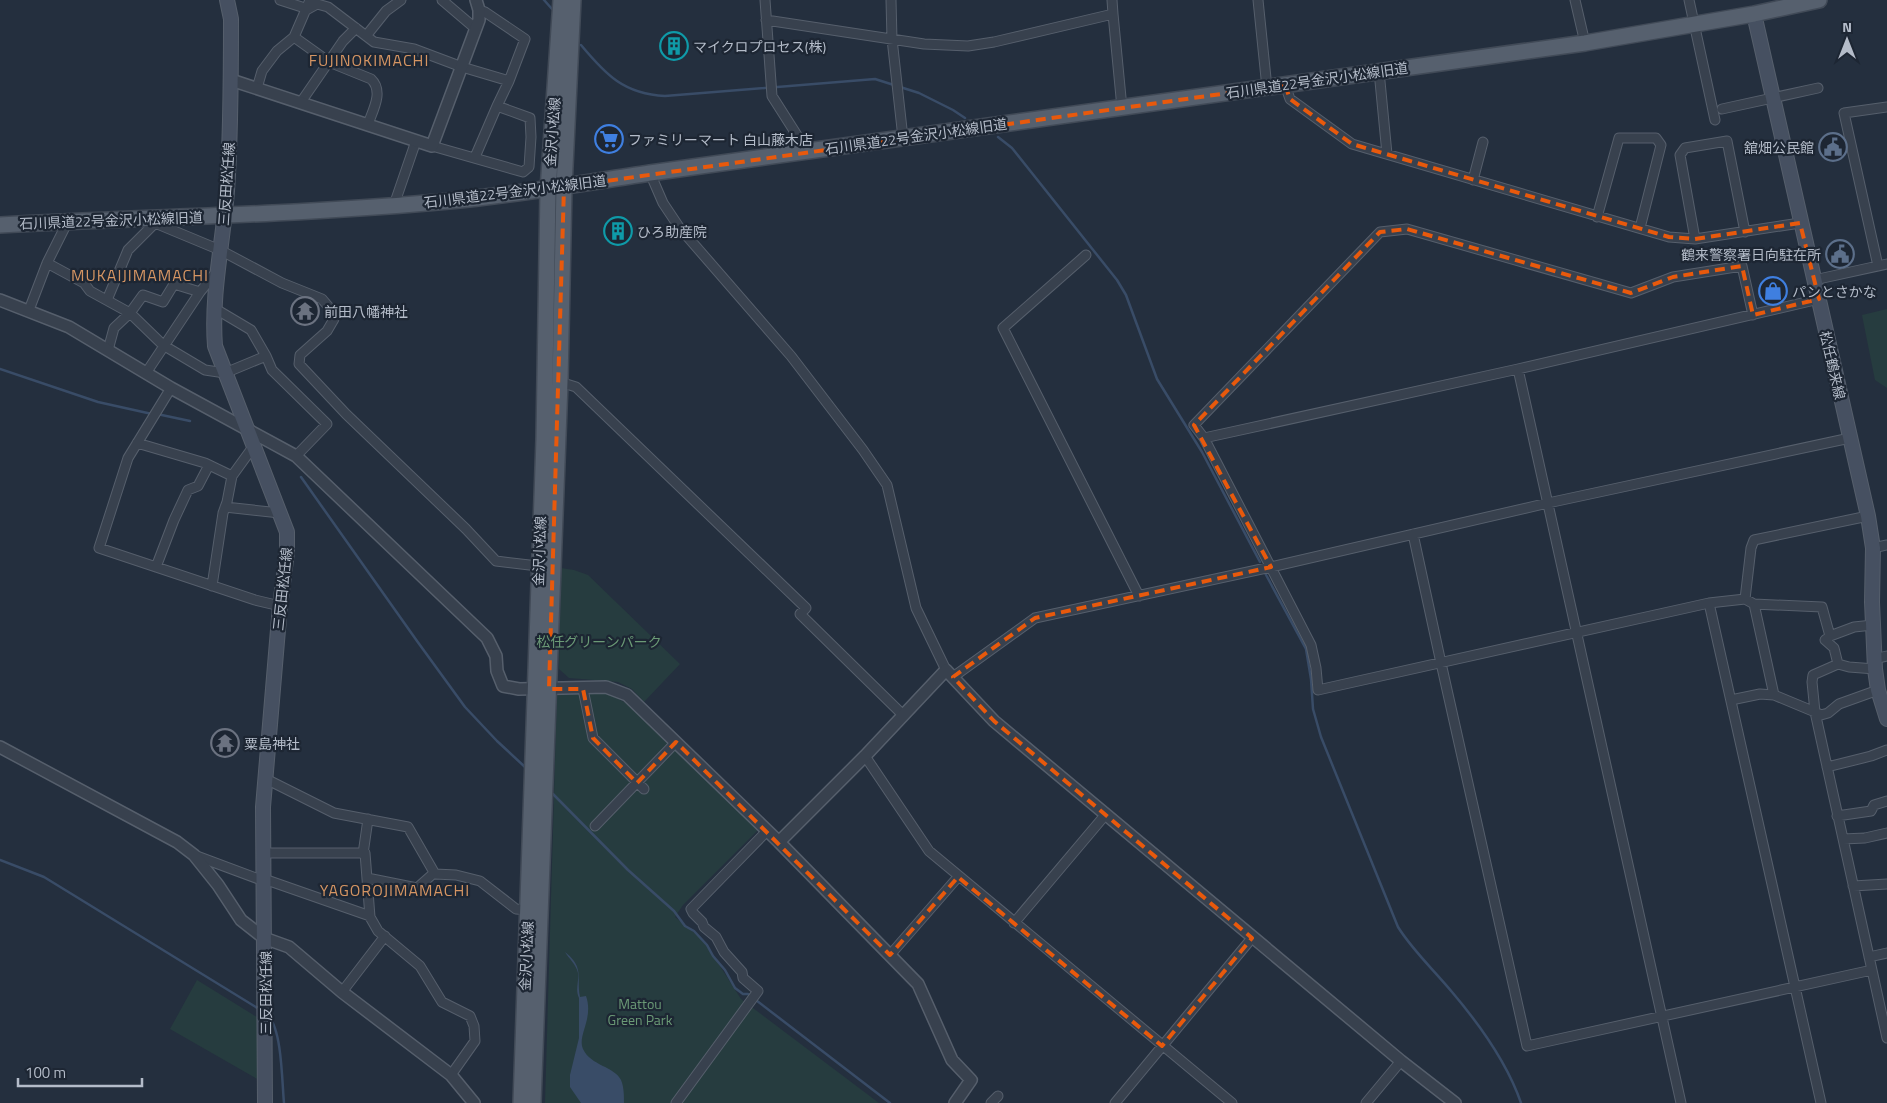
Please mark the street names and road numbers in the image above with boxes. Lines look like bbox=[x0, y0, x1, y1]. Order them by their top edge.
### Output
street label: 石川県道22号金沢小松線旧道 bbox=[1225, 57, 1409, 103]
street label: 金沢小松線 bbox=[539, 96, 565, 168]
street label: 石川県道22号金沢小松線旧道 bbox=[824, 113, 1008, 159]
street label: 三反田松任線 bbox=[213, 141, 239, 227]
street label: 石川県道22号金沢小松線旧道 bbox=[423, 169, 607, 213]
street label: 石川県道22号金沢小松線旧道 bbox=[19, 206, 203, 234]
street label: 松任鶴来線 bbox=[1815, 329, 1851, 401]
street label: 金沢小松線 bbox=[527, 516, 551, 586]
street label: 三反田松任線 bbox=[267, 546, 297, 632]
street label: 金沢小松線 bbox=[514, 920, 538, 992]
street label: 三反田松任線 bbox=[255, 951, 276, 1035]

